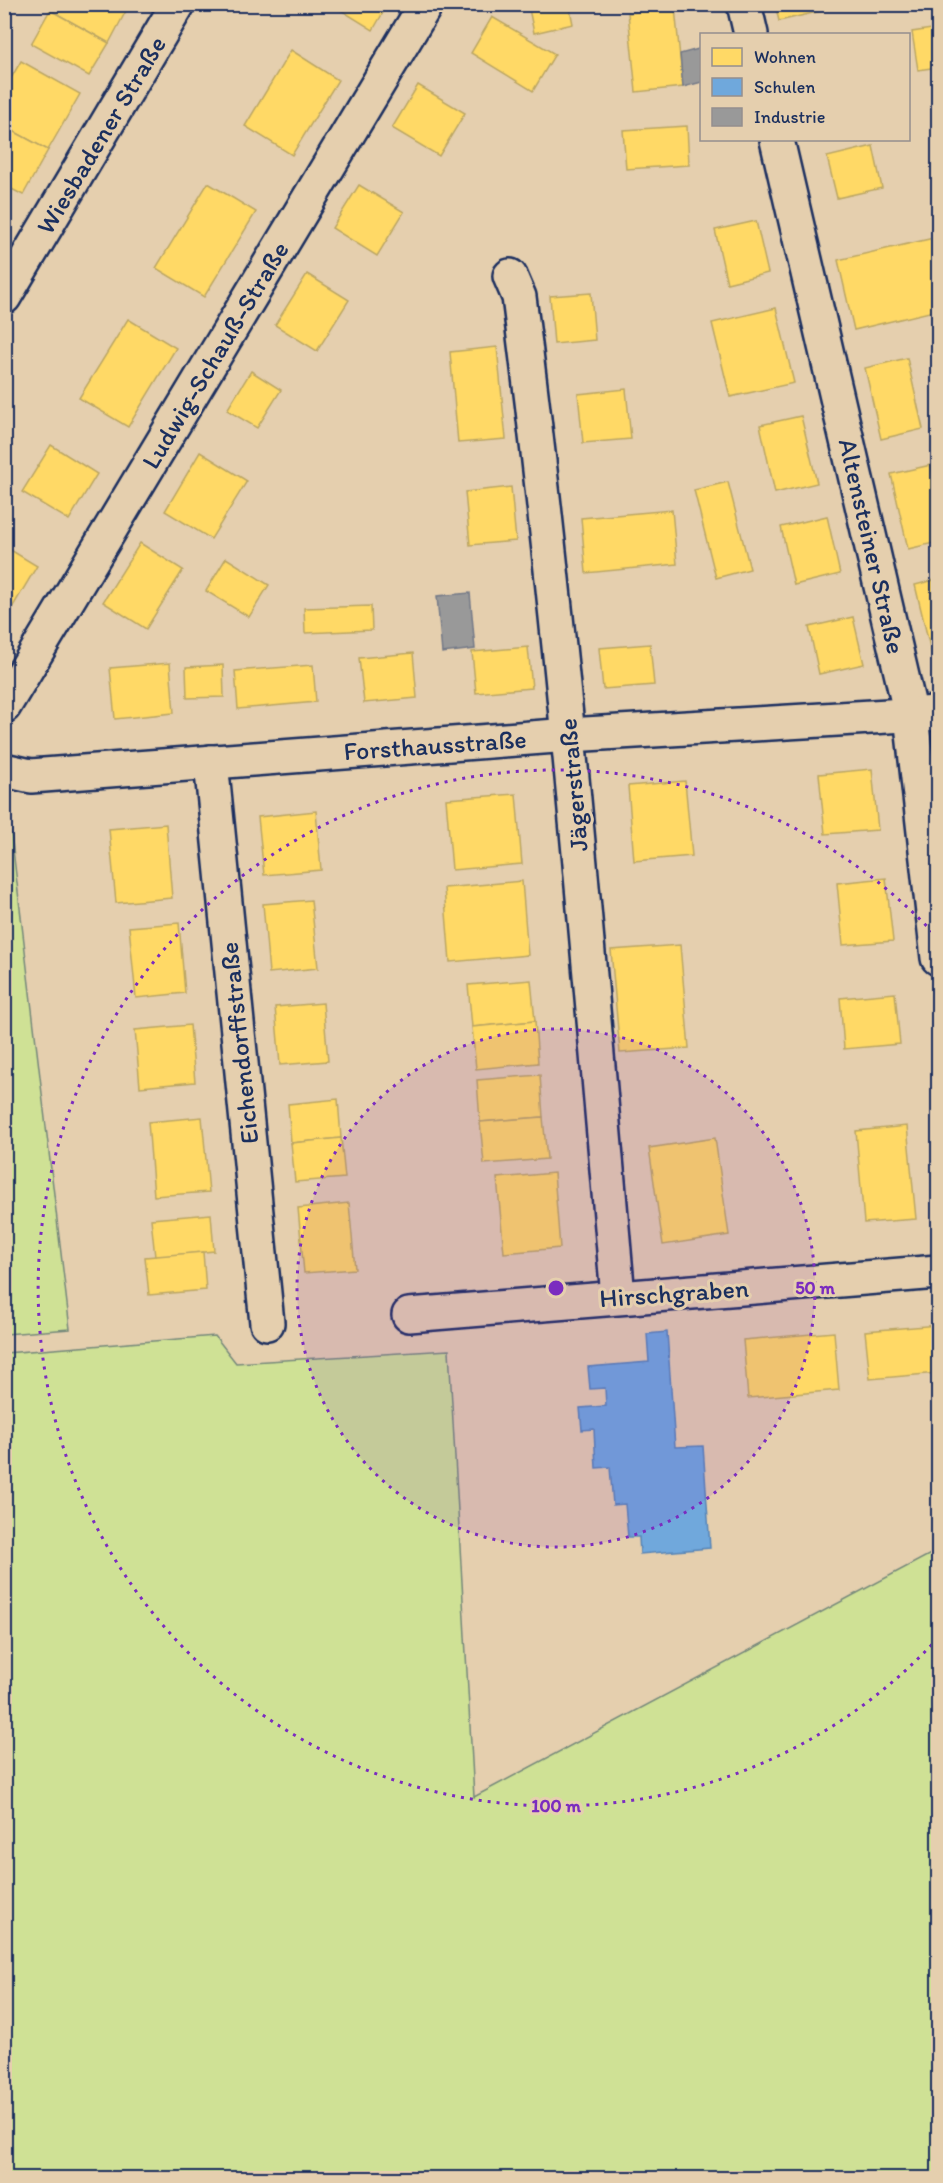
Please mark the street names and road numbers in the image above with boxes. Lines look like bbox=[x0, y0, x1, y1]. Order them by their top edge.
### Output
street label: Wiesbadener Straße bbox=[29, 30, 173, 240]
street label: Ludwig-Schauß-Straße bbox=[134, 235, 296, 475]
street label: Altensteiner Straße bbox=[832, 435, 912, 657]
street label: Jägerstraße bbox=[551, 717, 595, 853]
street label: Forsthausstraße bbox=[342, 723, 528, 767]
street label: Eichendorffstraße bbox=[212, 940, 266, 1146]
street label: Hirschgraben bbox=[598, 1272, 750, 1314]

